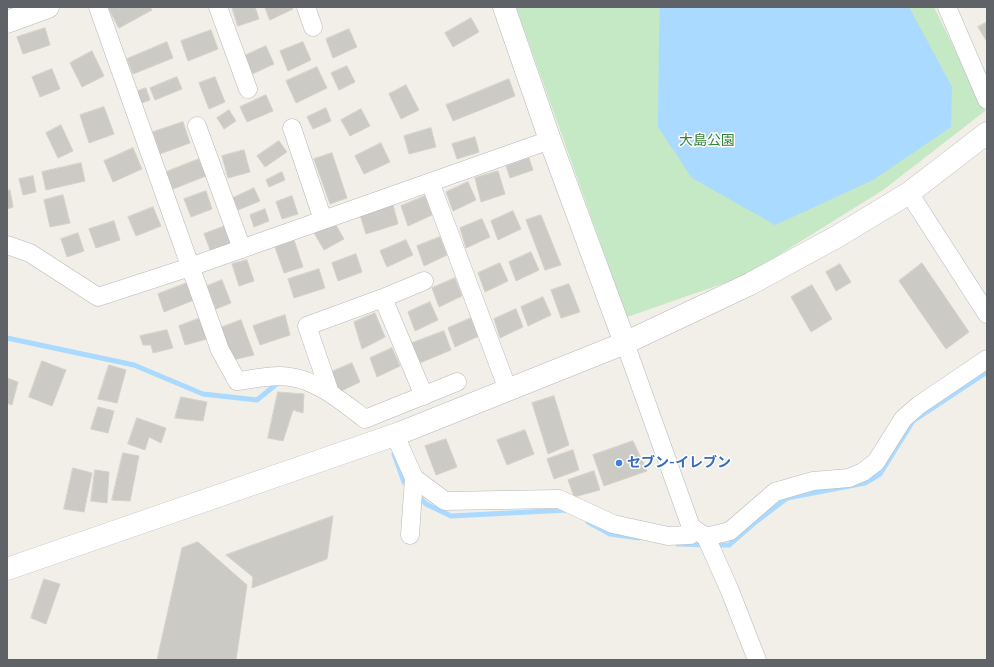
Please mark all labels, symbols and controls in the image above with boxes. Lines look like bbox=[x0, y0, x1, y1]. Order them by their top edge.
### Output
park label: 大島公園 bbox=[679, 133, 735, 149]
place label: セブン-イレブン bbox=[627, 455, 731, 471]
marker: セブン-イレブン bbox=[614, 458, 624, 468]

